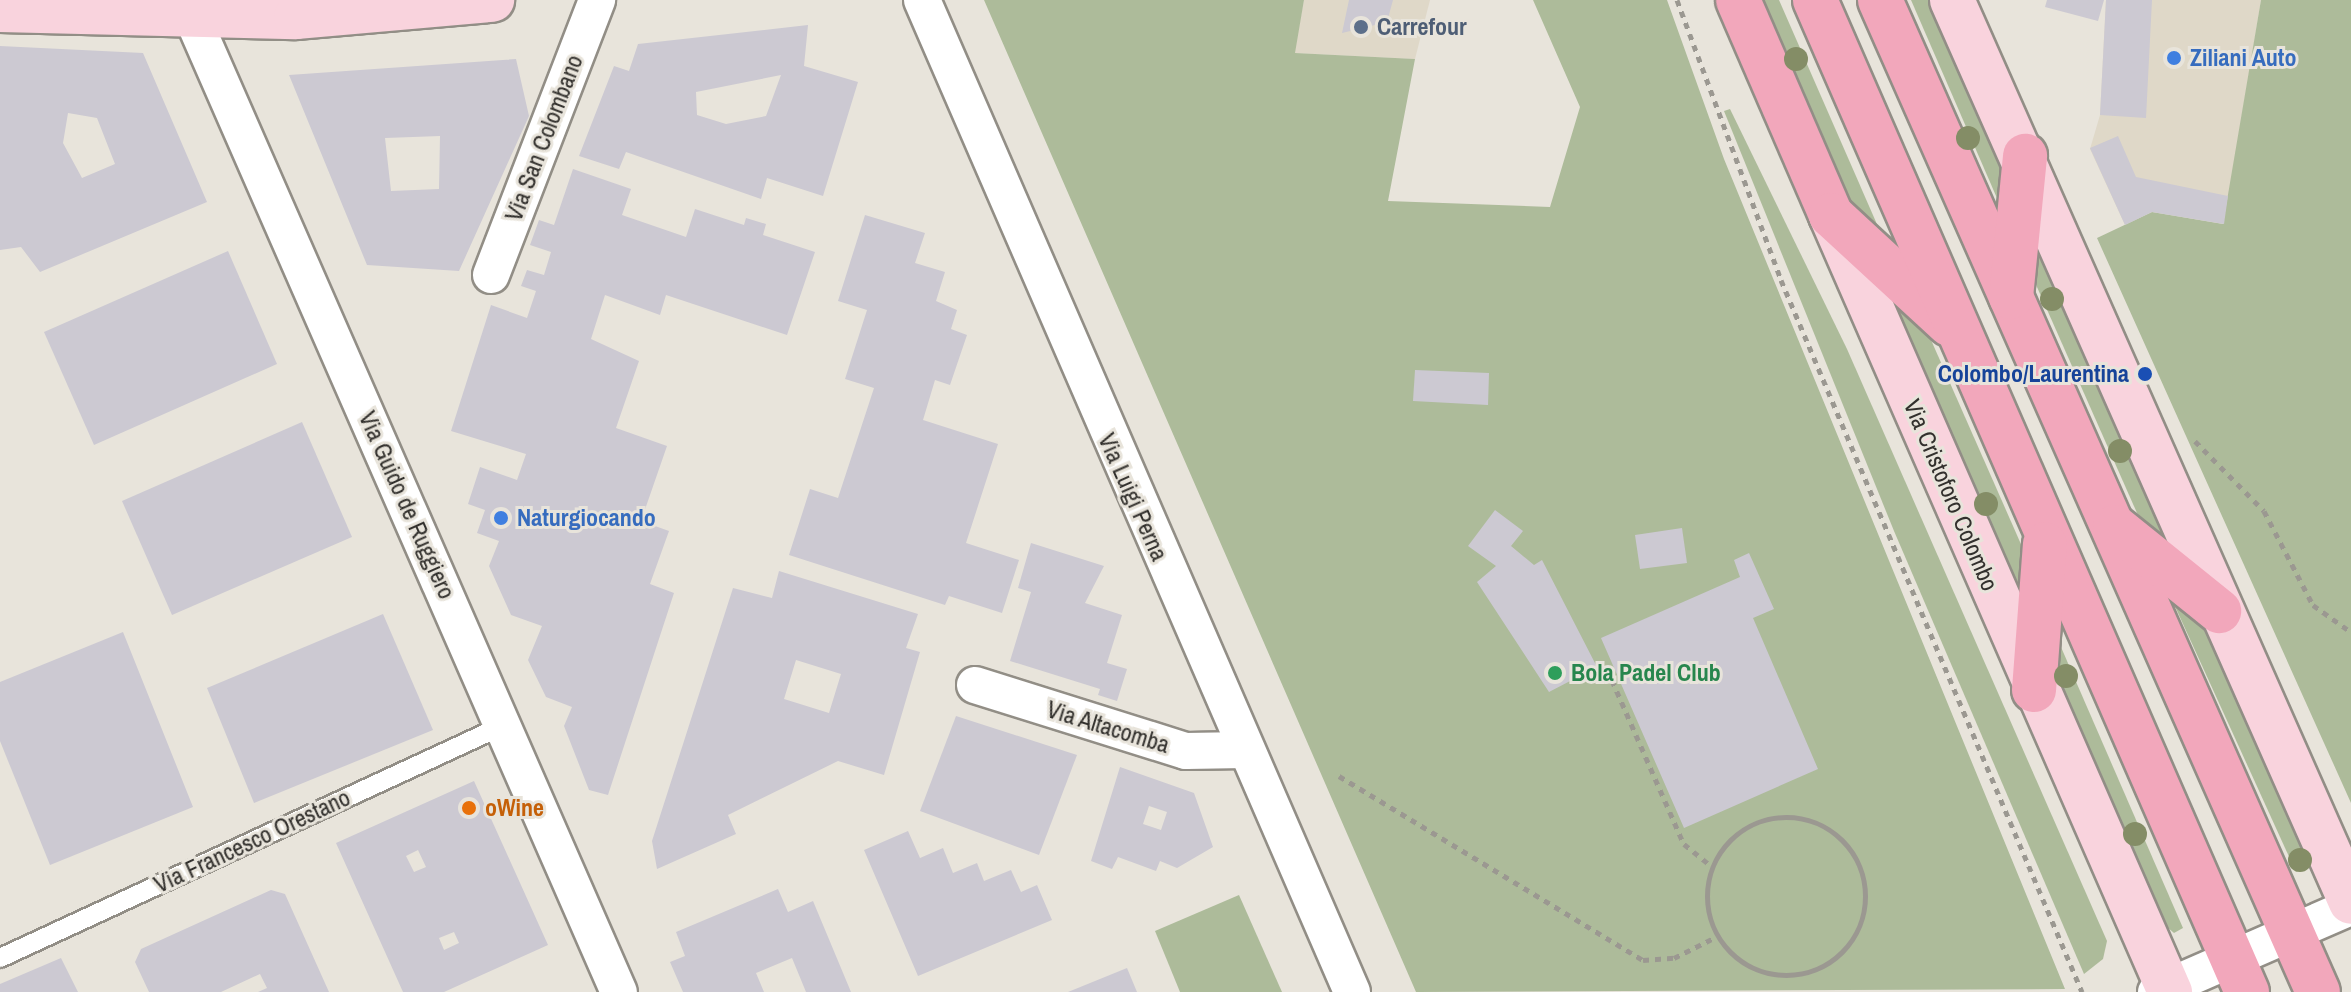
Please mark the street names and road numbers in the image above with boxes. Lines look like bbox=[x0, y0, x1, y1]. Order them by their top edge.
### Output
street label: Via San Colombano bbox=[499, 51, 589, 225]
street label: Via Cristoforo Colombo bbox=[1898, 395, 2004, 595]
street label: Via Guido de Ruggiero bbox=[353, 407, 461, 603]
street label: Via Luigi Perna bbox=[1092, 429, 1174, 565]
street label: Via Altacomba bbox=[1043, 695, 1173, 759]
street label: Via Francesco Orestano bbox=[149, 783, 355, 899]

